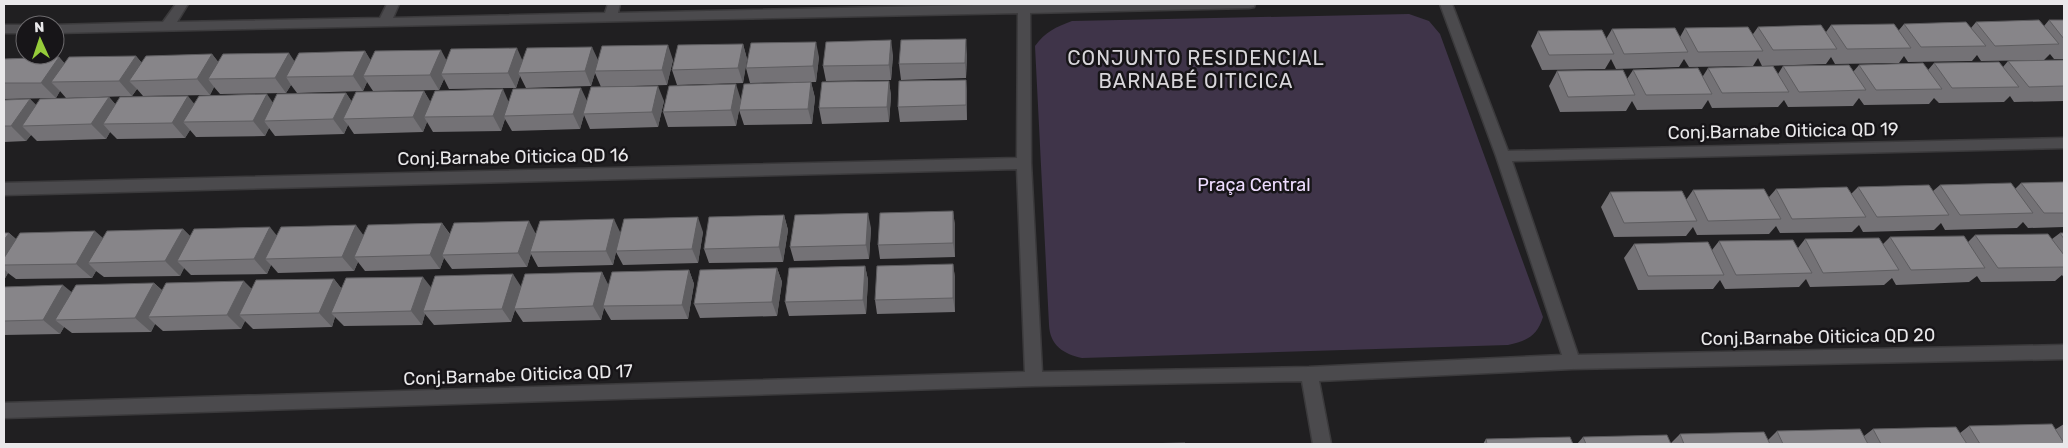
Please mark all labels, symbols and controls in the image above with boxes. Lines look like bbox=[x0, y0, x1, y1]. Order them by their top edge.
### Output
north arrow bbox=[15, 15, 65, 65]
text: N bbox=[34, 19, 45, 36]
district label: CONJUNTO RESIDENCIAL BARNABÉ OITICICA bbox=[1067, 46, 1325, 93]
street label: Conj.Barnabe Oiticica QD 19 bbox=[1667, 118, 1899, 144]
street label: Conj.Barnabe Oiticica QD 16 bbox=[397, 144, 629, 170]
park label: Praça Central bbox=[1197, 174, 1311, 196]
street label: Conj.Barnabe Oiticica QD 20 bbox=[1701, 324, 1935, 350]
street label: Conj.Barnabe Oiticica QD 17 bbox=[403, 360, 633, 390]

